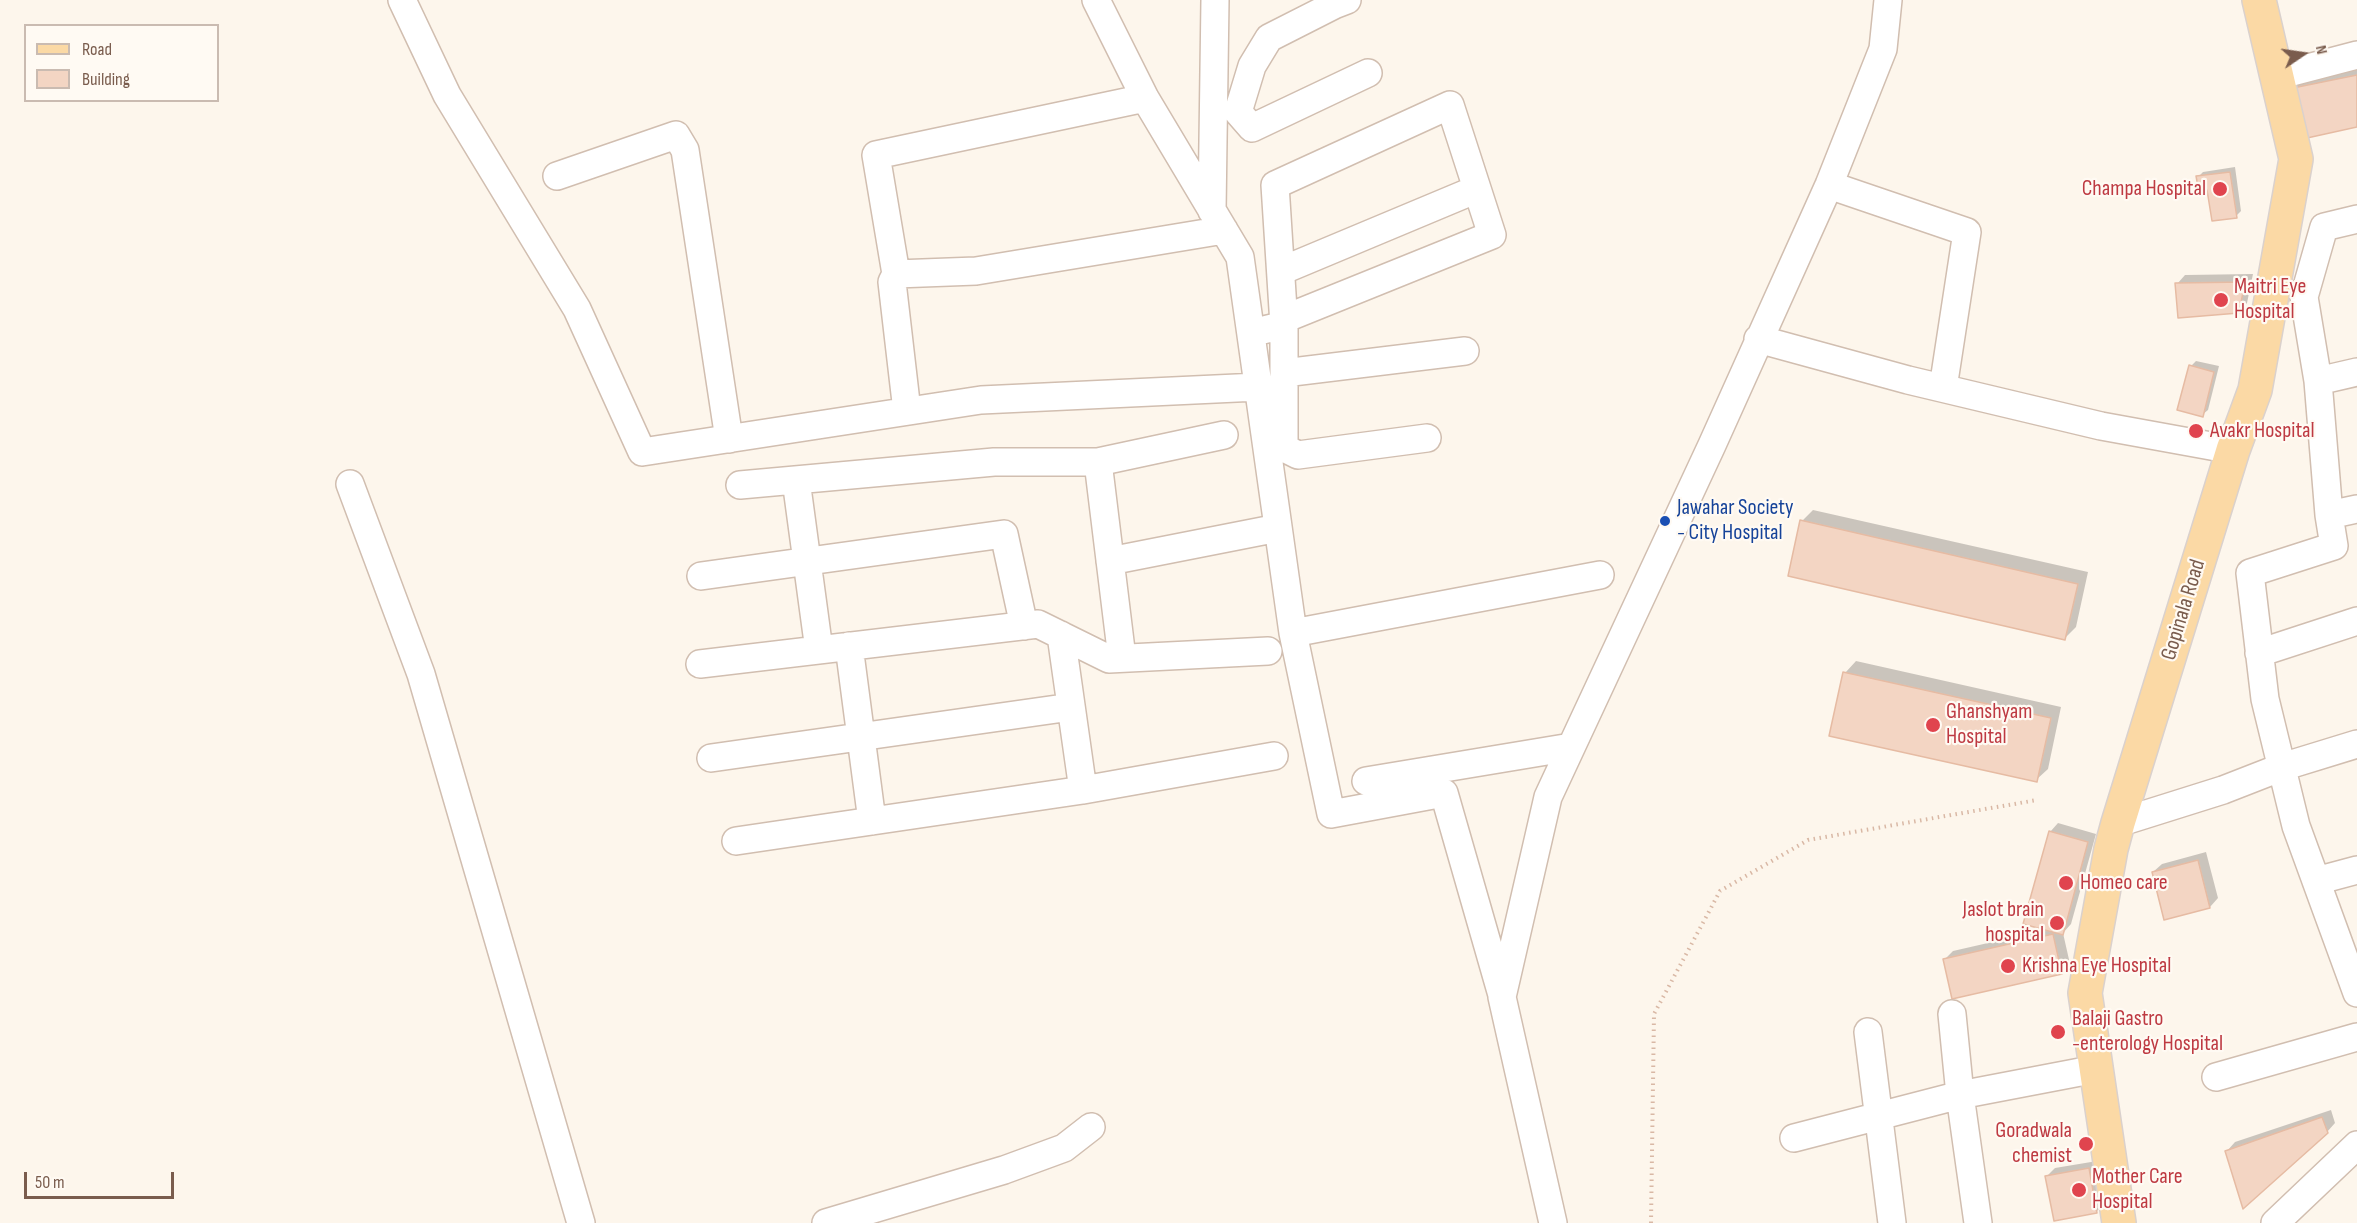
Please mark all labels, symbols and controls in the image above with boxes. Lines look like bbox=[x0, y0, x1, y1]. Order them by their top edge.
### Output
legend bbox=[24, 24, 219, 102]
north arrow bbox=[2273, 24, 2333, 84]
text: Road bbox=[82, 39, 112, 60]
text: N bbox=[2311, 44, 2331, 56]
text: Building bbox=[82, 69, 130, 90]
place label: Champa Hospital bbox=[2082, 176, 2206, 202]
marker: Champa Hospital bbox=[2211, 180, 2229, 198]
place label: Maitri Eye Hospital bbox=[2234, 274, 2306, 326]
marker: Maitri Eye Hospital bbox=[2212, 291, 2230, 309]
place label: Avakr Hospital bbox=[2210, 418, 2315, 444]
marker: Avakr Hospital bbox=[2187, 422, 2205, 440]
place label: Jawahar Society - City Hospital bbox=[1677, 495, 1794, 546]
marker: Jawahar Society - City Hospital bbox=[1658, 514, 1672, 528]
street label: Gopinala Road bbox=[2156, 556, 2212, 664]
place label: Ghanshyam Hospital bbox=[1946, 699, 2032, 750]
marker: Ghanshyam Hospital bbox=[1924, 716, 1942, 734]
place label: Homeo care bbox=[2080, 870, 2168, 896]
marker: Homeo care bbox=[2057, 874, 2075, 892]
place label: Jaslot brain hospital bbox=[1963, 897, 2044, 948]
marker: Jaslot brain hospital bbox=[2048, 914, 2066, 932]
place label: Krishna Eye Hospital bbox=[2022, 953, 2171, 979]
marker: Krishna Eye Hospital bbox=[1999, 957, 2017, 975]
place label: Balaji Gastro -enterology Hospital bbox=[2072, 1006, 2223, 1058]
marker: Balaji Gastro -enterology Hospital bbox=[2049, 1023, 2067, 1041]
place label: Goradwala chemist bbox=[1995, 1118, 2072, 1170]
marker: Goradwala chemist bbox=[2077, 1135, 2095, 1153]
scale bar bbox=[27, 1160, 177, 1198]
place label: Mother Care Hospital bbox=[2092, 1164, 2183, 1216]
text: 50 m bbox=[35, 1172, 65, 1193]
marker: Mother Care Hospital bbox=[2070, 1181, 2088, 1199]

